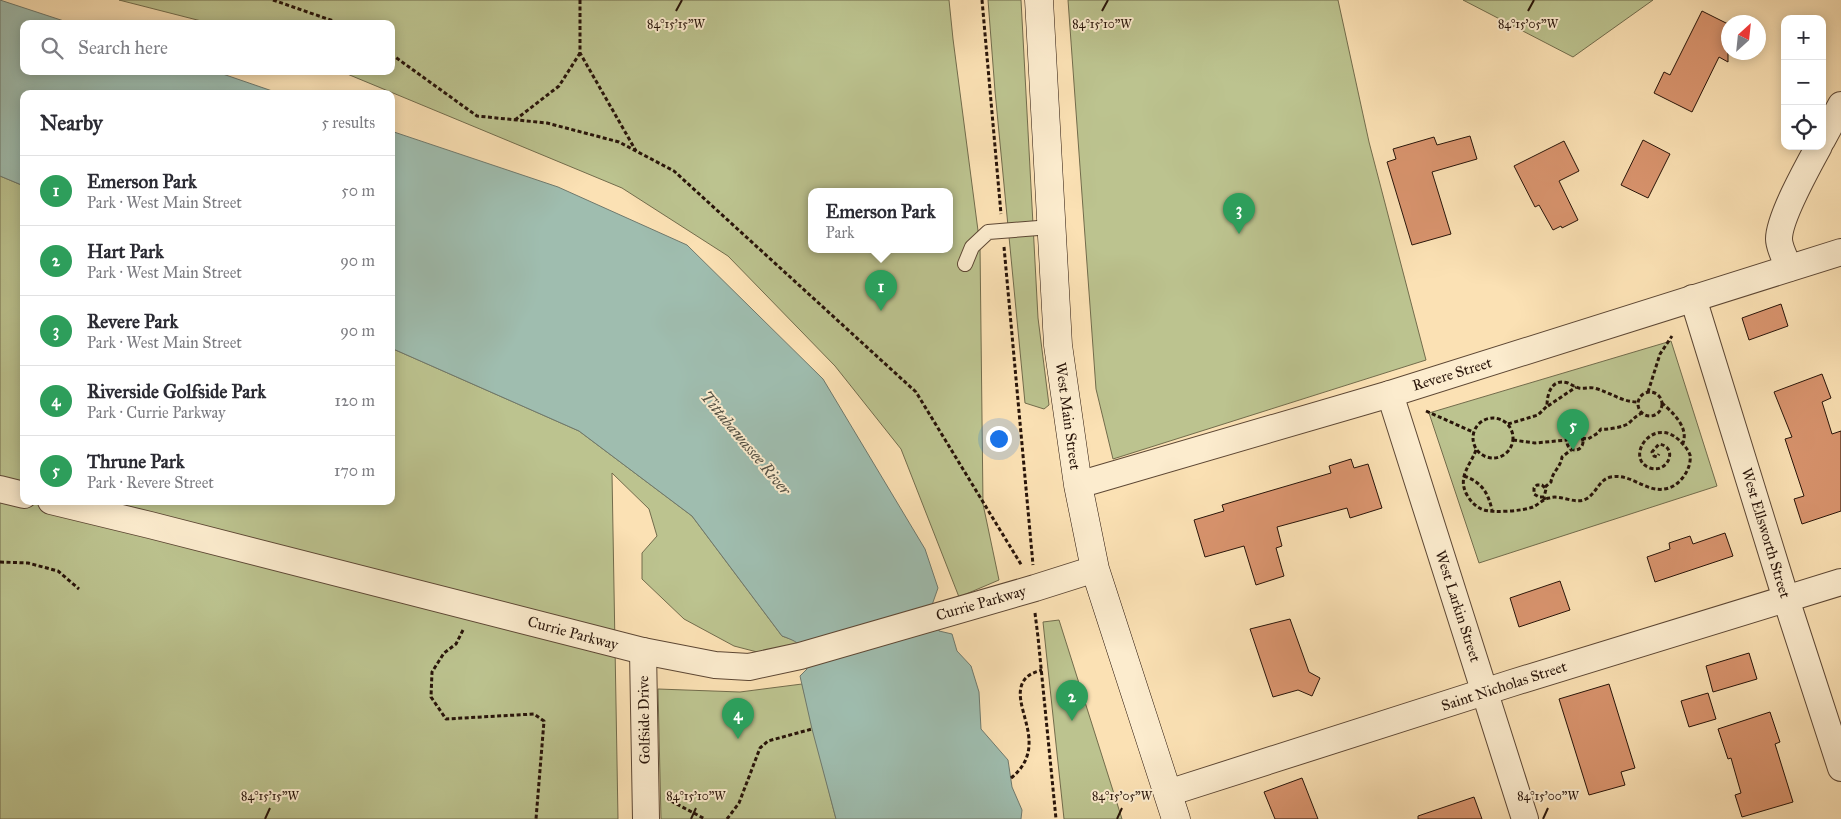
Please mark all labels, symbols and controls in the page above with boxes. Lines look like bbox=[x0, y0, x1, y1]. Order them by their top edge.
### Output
north arrow bbox=[1721, 15, 1766, 60]
map controls bbox=[1781, 15, 1826, 150]
button: + bbox=[1781, 15, 1826, 60]
text: 84°15'15"W bbox=[647, 17, 706, 31]
text: 84°15'10"W bbox=[1072, 17, 1132, 31]
text: 84°15'05"W bbox=[1498, 17, 1559, 31]
search box bbox=[20, 20, 395, 75]
icon: search bbox=[38, 34, 66, 62]
text: Search here bbox=[78, 36, 168, 59]
button: − bbox=[1781, 60, 1826, 105]
button: locate bbox=[1781, 105, 1826, 150]
text: Nearby bbox=[40, 110, 103, 136]
text: 5 results bbox=[321, 113, 375, 132]
text: Emerson Park bbox=[87, 170, 197, 193]
text: 1 bbox=[53, 181, 59, 200]
text: 50 m bbox=[341, 181, 375, 200]
popup bbox=[808, 188, 953, 253]
text: Park · West Main Street bbox=[87, 193, 242, 212]
pin: 3 bbox=[1223, 193, 1255, 234]
text: Emerson Park bbox=[826, 200, 935, 223]
text: Park bbox=[826, 223, 854, 242]
text: Hart Park bbox=[87, 240, 164, 263]
text: 2 bbox=[52, 251, 60, 270]
text: 90 m bbox=[340, 251, 375, 270]
text: Park · West Main Street bbox=[87, 263, 242, 282]
pin: 1 bbox=[865, 270, 897, 311]
text: Revere Park bbox=[87, 310, 178, 333]
text: 3 bbox=[53, 321, 59, 340]
text: 90 m bbox=[340, 321, 375, 340]
text: Park · West Main Street bbox=[87, 333, 242, 352]
street label: Revere Street bbox=[1410, 353, 1495, 395]
street label: West Main Street bbox=[1052, 361, 1085, 472]
text: Riverside Golfside Park bbox=[87, 380, 266, 403]
water label: Tittabawassee River bbox=[697, 387, 796, 500]
text: 4 bbox=[52, 391, 60, 410]
text: 120 m bbox=[335, 391, 375, 410]
text: Park · Currie Parkway bbox=[87, 403, 226, 422]
pin: 5 bbox=[1557, 409, 1589, 450]
your location bbox=[986, 426, 1012, 452]
text: Thrune Park bbox=[87, 450, 185, 473]
text: 5 bbox=[52, 461, 60, 480]
text: 170 m bbox=[334, 461, 375, 480]
street label: West Ellsworth Street bbox=[1738, 466, 1795, 601]
text: Park · Revere Street bbox=[87, 473, 214, 492]
street label: West Larkin Street bbox=[1431, 548, 1485, 665]
street label: Currie Parkway bbox=[934, 581, 1029, 624]
street label: Currie Parkway bbox=[526, 612, 621, 654]
street label: Saint Nicholas Street bbox=[1439, 657, 1570, 715]
street label: Golfside Drive bbox=[634, 675, 654, 765]
pin: 2 bbox=[1056, 680, 1088, 721]
pin: 4 bbox=[722, 698, 754, 739]
text: 84°15'15"W bbox=[241, 789, 300, 803]
text: 84°15'10"W bbox=[666, 789, 726, 803]
text: 84°15'05"W bbox=[1092, 789, 1153, 803]
text: 84°15'00"W bbox=[1517, 789, 1579, 803]

